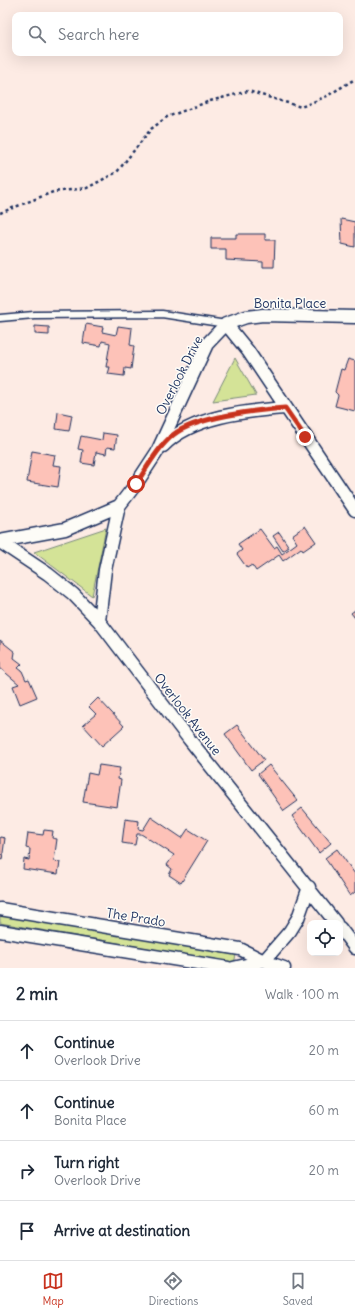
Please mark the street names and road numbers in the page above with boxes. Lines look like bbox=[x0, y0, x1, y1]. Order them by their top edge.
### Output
street label: Bonita Place bbox=[254, 295, 326, 312]
street label: Overlook Drive bbox=[152, 333, 207, 418]
street label: Overlook Avenue bbox=[150, 670, 225, 759]
street label: The Prado bbox=[105, 904, 167, 931]

